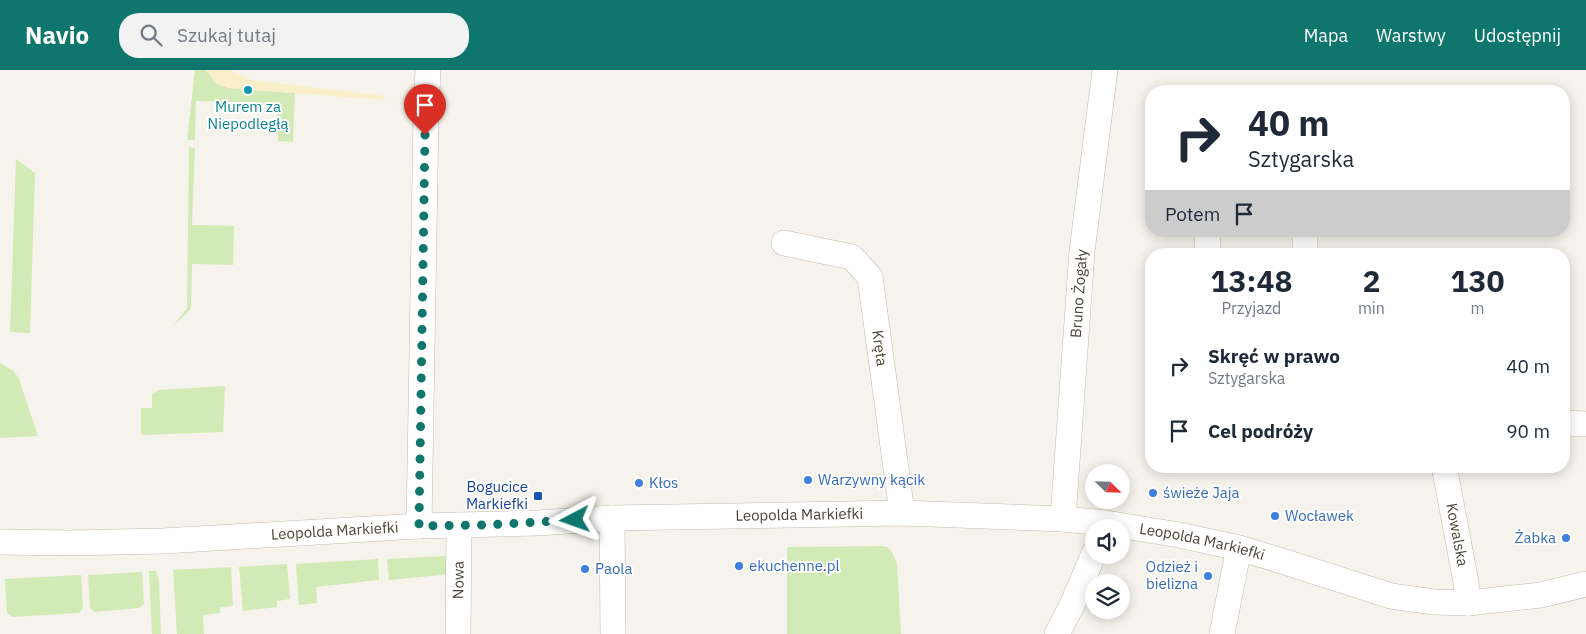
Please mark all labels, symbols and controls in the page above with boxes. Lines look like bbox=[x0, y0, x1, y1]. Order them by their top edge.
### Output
search box bbox=[119, 13, 469, 58]
text: Navio bbox=[25, 19, 89, 51]
icon: search bbox=[137, 21, 165, 49]
text: Szukaj tutaj bbox=[177, 23, 276, 47]
text: Mapa bbox=[1304, 24, 1348, 47]
text: Warstwy bbox=[1376, 24, 1446, 47]
text: Udostępnij bbox=[1474, 24, 1561, 47]
marker: Murem za Niepodległą bbox=[242, 84, 254, 96]
pin bbox=[404, 84, 446, 135]
icon: arrive bbox=[411, 91, 439, 119]
place label: Murem za Niepodległą bbox=[208, 97, 288, 133]
text: 40 m bbox=[1248, 100, 1330, 146]
icon: right bbox=[1165, 105, 1230, 170]
text: Sztygarska bbox=[1248, 144, 1354, 173]
icon: arrive bbox=[1230, 200, 1258, 228]
text: Potem bbox=[1165, 202, 1220, 226]
street label: Bruno Żogały bbox=[1066, 248, 1091, 338]
text: 13:48 bbox=[1211, 261, 1292, 300]
text: 2 bbox=[1362, 261, 1380, 300]
text: 130 bbox=[1450, 261, 1504, 300]
text: Przyjazd bbox=[1222, 298, 1281, 318]
text: min bbox=[1358, 298, 1385, 318]
text: m bbox=[1470, 298, 1484, 318]
street label: Kręta bbox=[868, 329, 892, 367]
text: Skręć w prawo bbox=[1208, 344, 1340, 368]
icon: right bbox=[1165, 352, 1193, 380]
text: 40 m bbox=[1506, 354, 1550, 378]
text: Sztygarska bbox=[1208, 368, 1285, 388]
icon: arrive bbox=[1165, 417, 1193, 445]
text: Cel podróży bbox=[1208, 419, 1313, 443]
text: 90 m bbox=[1506, 419, 1550, 443]
north arrow bbox=[1085, 464, 1130, 509]
map controls bbox=[1085, 464, 1130, 619]
place label: Warzywny kącik bbox=[818, 470, 925, 489]
place label: Kłos bbox=[649, 473, 678, 492]
marker: Warzywny kącik bbox=[802, 474, 814, 486]
place label: Bogucice Markiefki bbox=[466, 477, 528, 513]
marker: Kłos bbox=[633, 477, 645, 489]
place label: świeże Jaja bbox=[1163, 483, 1240, 502]
marker: świeże Jaja bbox=[1147, 487, 1159, 499]
marker: Bogucice Markiefki bbox=[532, 490, 544, 502]
position arrow bbox=[548, 493, 600, 545]
street label: Kowalska bbox=[1442, 501, 1473, 568]
street label: Leopolda Markiefki bbox=[735, 504, 863, 525]
place label: Wocławek bbox=[1285, 506, 1354, 525]
marker: Wocławek bbox=[1269, 510, 1281, 522]
street label: Leopolda Markiefki bbox=[270, 517, 399, 544]
button: sound bbox=[1085, 519, 1130, 564]
street label: Leopolda Markiefki bbox=[1138, 519, 1267, 564]
place label: Żabka bbox=[1515, 528, 1556, 547]
marker: Żabka bbox=[1560, 532, 1572, 544]
place label: ekuchenne.pl bbox=[749, 556, 840, 575]
place label: Odzież i bielizna bbox=[1146, 557, 1198, 593]
place label: Paola bbox=[595, 559, 632, 578]
marker: ekuchenne.pl bbox=[733, 560, 745, 572]
street label: Nowa bbox=[448, 561, 468, 599]
marker: Paola bbox=[579, 563, 591, 575]
marker: Odzież i bielizna bbox=[1202, 570, 1214, 582]
button: layers bbox=[1085, 574, 1130, 619]

